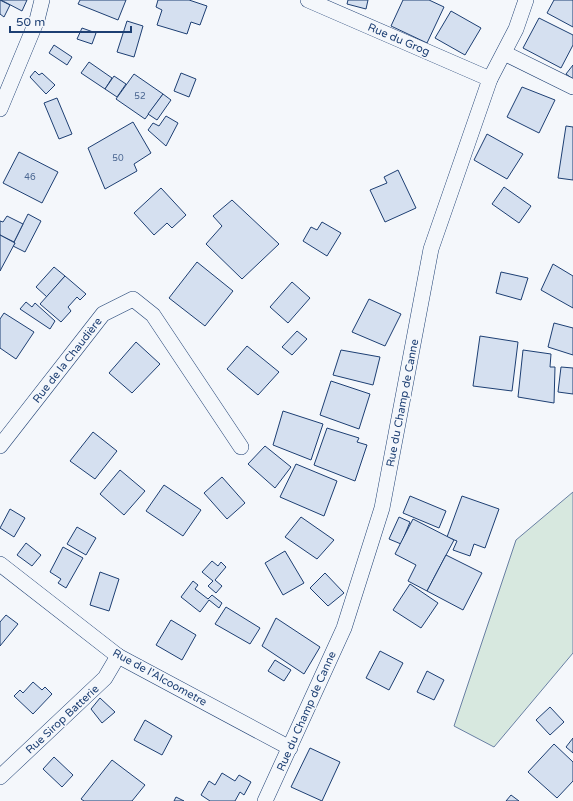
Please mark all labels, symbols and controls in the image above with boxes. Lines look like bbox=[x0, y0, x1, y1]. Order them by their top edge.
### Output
scale bar bbox=[10, 8, 131, 34]
text: 50 m bbox=[16, 15, 45, 29]
street label: Rue du Grog bbox=[366, 21, 432, 58]
house number: 52 bbox=[134, 91, 146, 102]
house number: 50 bbox=[112, 153, 124, 164]
house number: 46 bbox=[24, 172, 36, 183]
street label: Rue de la Chaudière bbox=[30, 315, 105, 406]
street label: Rue du Champ de Canne bbox=[384, 338, 421, 468]
street label: Rue de l'Alcoometre bbox=[110, 646, 209, 709]
street label: Rue du Champ de Canne bbox=[274, 649, 339, 773]
street label: Rue Sirop Batterie bbox=[23, 682, 102, 757]

